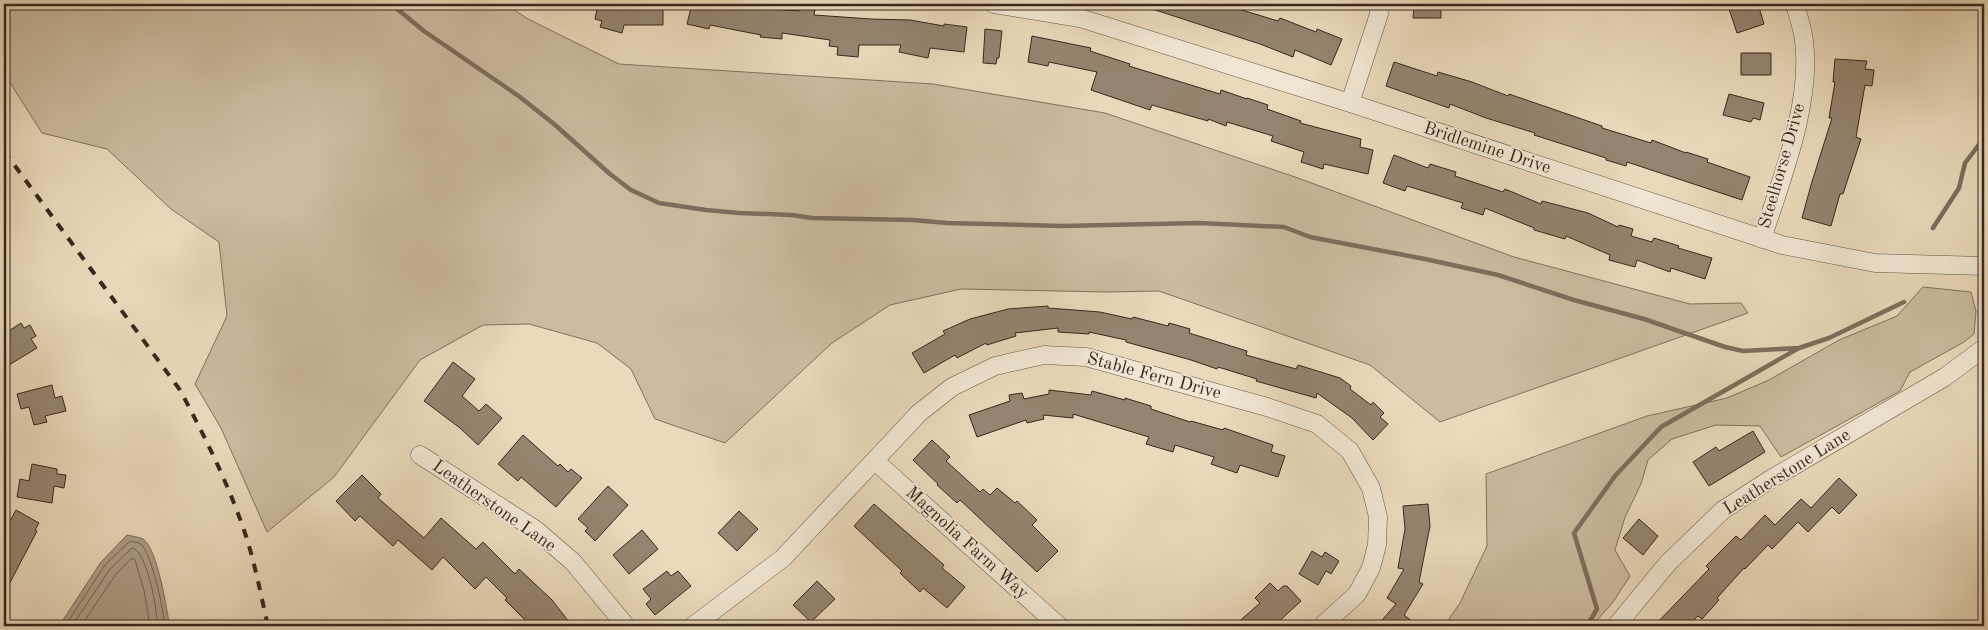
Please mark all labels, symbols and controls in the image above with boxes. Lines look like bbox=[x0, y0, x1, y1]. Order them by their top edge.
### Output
street label: Steelhorse Drive bbox=[1756, 101, 1808, 231]
street label: Bridlemine Drive bbox=[1421, 119, 1553, 177]
street label: Stable Fern Drive bbox=[1085, 349, 1223, 403]
street label: Leatherstone Lane bbox=[1720, 426, 1854, 518]
street label: Leatherstone Lane bbox=[429, 457, 559, 555]
street label: Magnolia Farm Way bbox=[902, 483, 1032, 603]

